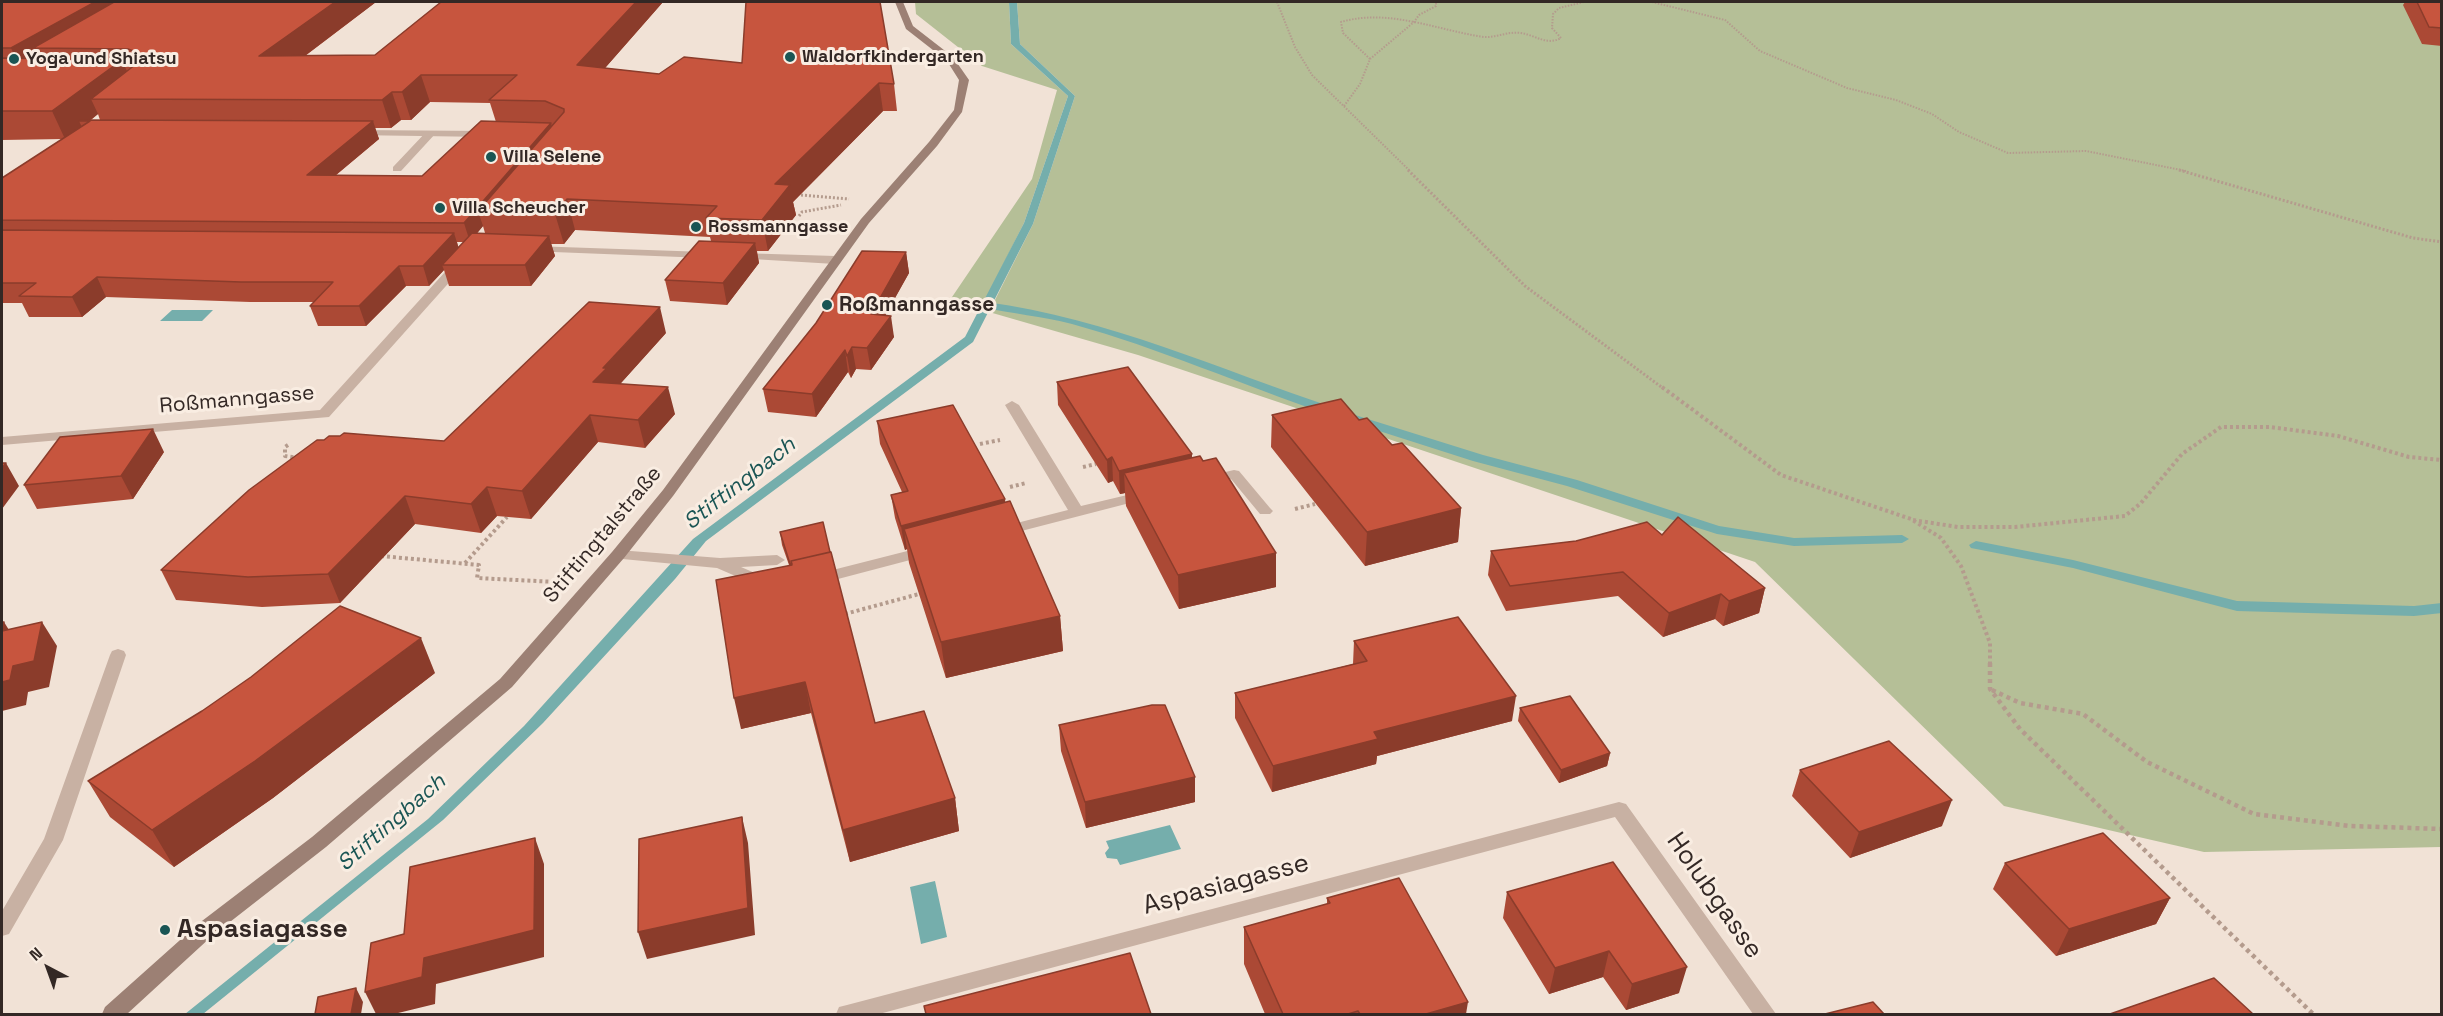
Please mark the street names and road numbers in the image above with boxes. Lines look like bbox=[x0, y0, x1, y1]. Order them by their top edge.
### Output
street label: Roßmanngasse bbox=[159, 381, 315, 419]
street label: Stiftingtalstraße bbox=[539, 462, 667, 608]
street label: Holubgasse bbox=[1659, 827, 1769, 965]
street label: Aspasiagasse bbox=[1140, 848, 1312, 922]

